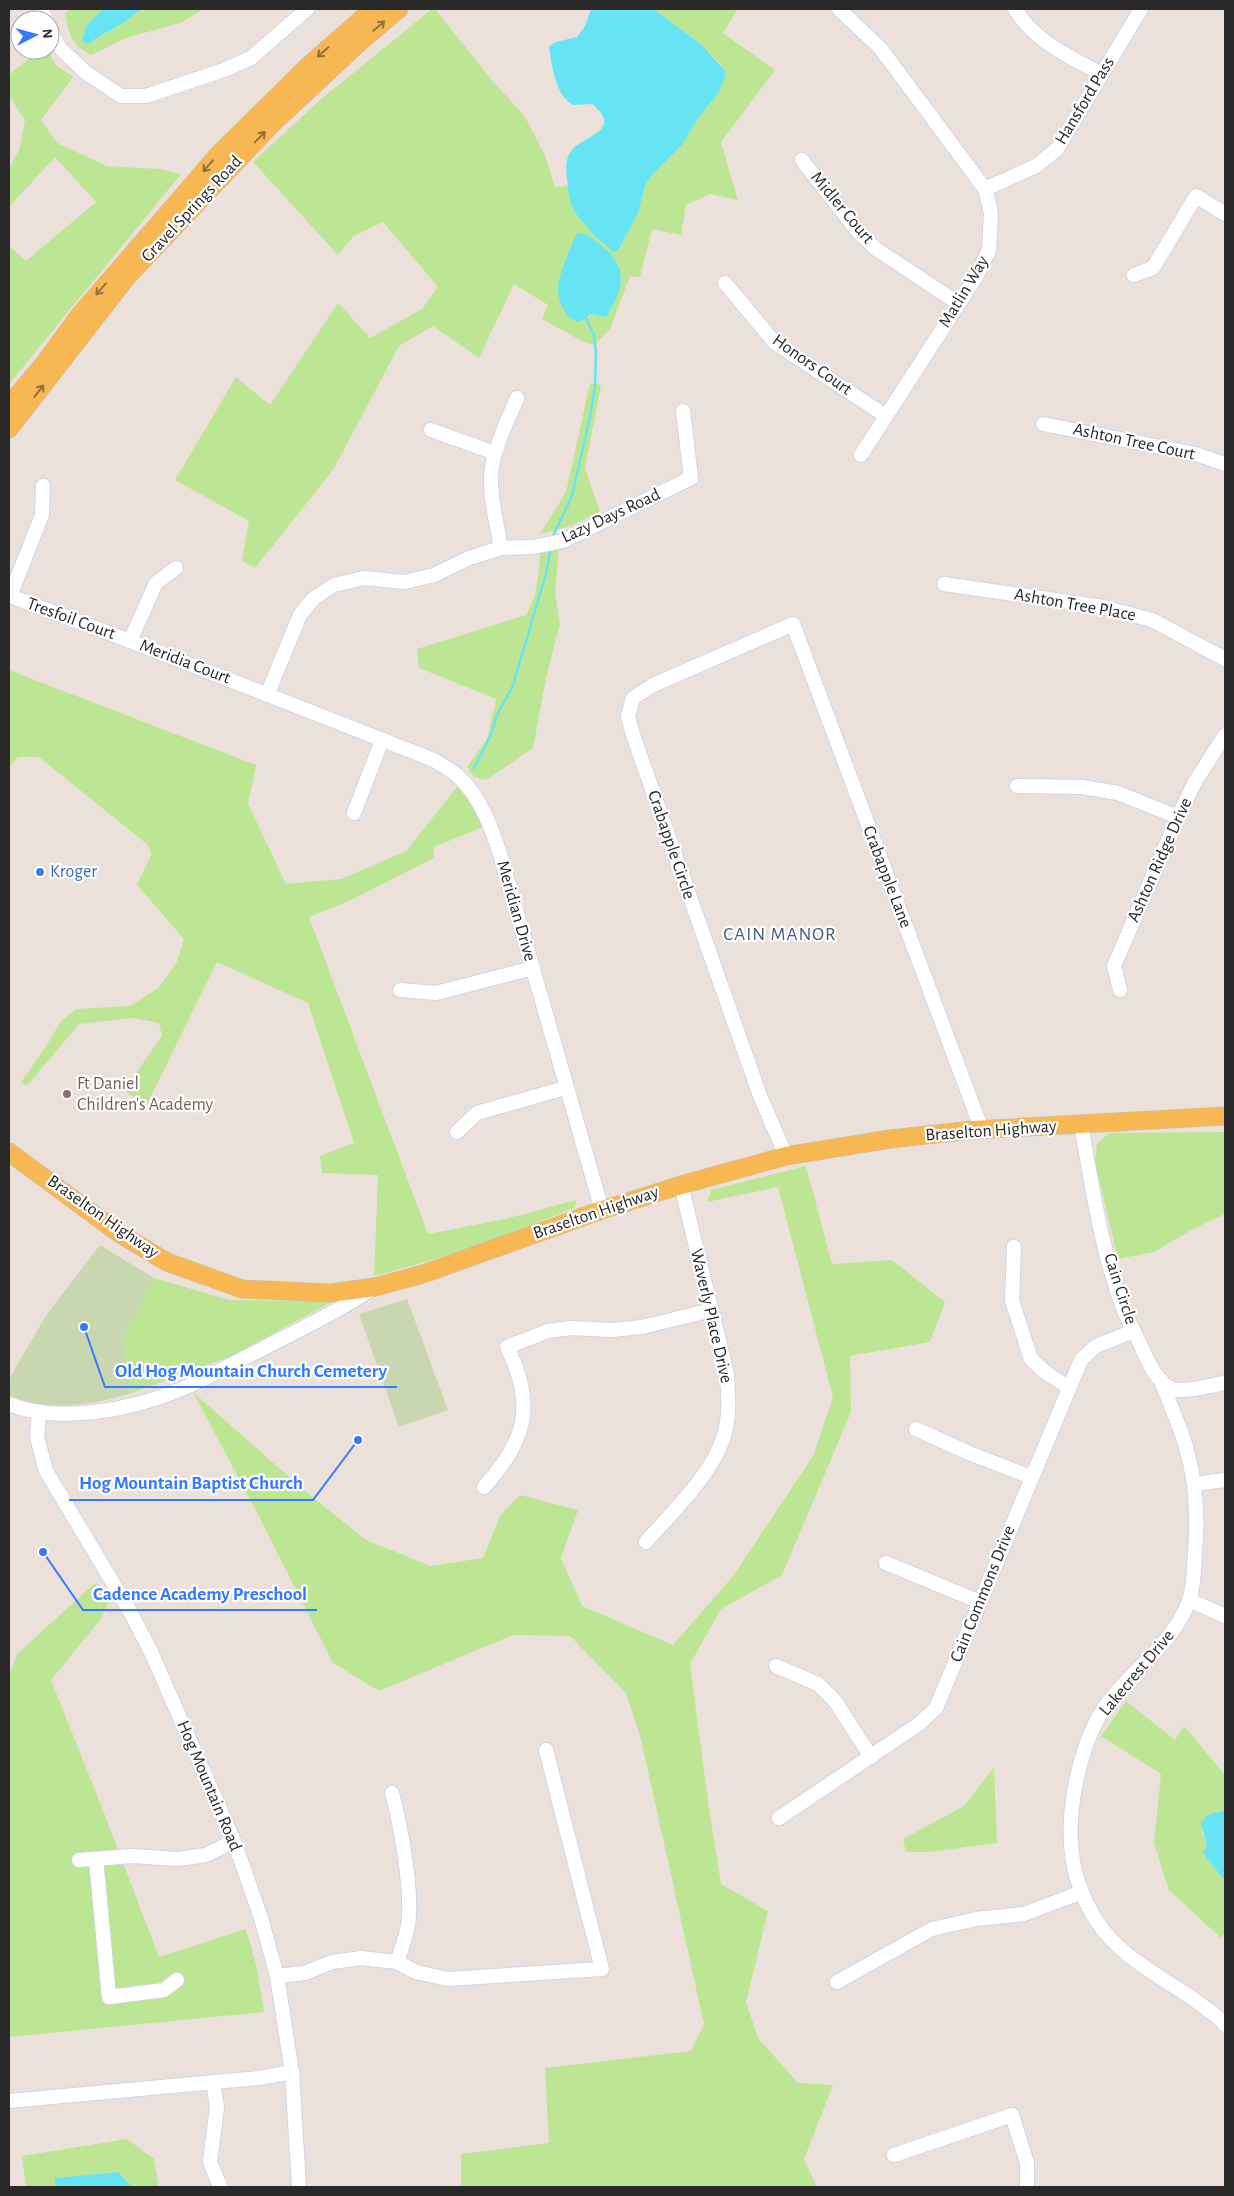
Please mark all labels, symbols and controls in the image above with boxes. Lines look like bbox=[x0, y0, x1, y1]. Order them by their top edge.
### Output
north arrow bbox=[10, 10, 60, 60]
one-way arrow bbox=[372, 21, 385, 32]
text: N bbox=[39, 28, 54, 39]
one-way arrow bbox=[317, 47, 330, 58]
street label: Hansford Pass bbox=[1052, 54, 1118, 148]
one-way arrow bbox=[254, 131, 266, 143]
street label: Gravel Springs Road bbox=[138, 152, 246, 266]
one-way arrow bbox=[202, 160, 214, 173]
street label: Midler Court bbox=[807, 169, 877, 248]
street label: Matlin Way bbox=[936, 253, 992, 331]
one-way arrow bbox=[96, 283, 107, 296]
street label: Honors Court bbox=[769, 331, 855, 399]
one-way arrow bbox=[33, 385, 44, 398]
street label: Ashton Tree Court bbox=[1071, 420, 1197, 464]
street label: Lazy Days Road bbox=[559, 485, 663, 547]
street label: Ashton Tree Place bbox=[1013, 585, 1137, 625]
street label: Tresfoil Court bbox=[24, 595, 118, 643]
street label: Meridia Court bbox=[137, 636, 233, 688]
street label: Crabapple Circle bbox=[644, 788, 698, 902]
street label: Ashton Ridge Drive bbox=[1125, 795, 1195, 925]
street label: Crabapple Lane bbox=[859, 823, 915, 931]
street label: Meridian Drive bbox=[493, 859, 539, 963]
place label: Kroger bbox=[50, 863, 97, 881]
marker: Kroger bbox=[34, 866, 46, 878]
district label: CAIN MANOR bbox=[723, 925, 837, 944]
place label: Ft Daniel Children's Academy bbox=[77, 1075, 214, 1114]
marker: Ft Daniel Children's Academy bbox=[61, 1088, 73, 1100]
street label: Braselton Highway bbox=[925, 1117, 1057, 1145]
street label: Braselton Highway bbox=[44, 1172, 162, 1262]
street label: Braselton Highway bbox=[531, 1183, 661, 1243]
street label: Waverly Place Drive bbox=[687, 1247, 735, 1385]
street label: Cain Circle bbox=[1100, 1251, 1140, 1327]
callout: Old Hog Mountain Church Cemetery bbox=[105, 1353, 397, 1387]
text: Old Hog Mountain Church Cemetery bbox=[115, 1362, 388, 1381]
callout: Hog Mountain Baptist Church bbox=[69, 1466, 313, 1500]
text: Hog Mountain Baptist Church bbox=[79, 1474, 303, 1493]
street label: Cain Commons Drive bbox=[947, 1523, 1019, 1665]
callout: Cadence Academy Preschool bbox=[83, 1576, 317, 1610]
text: Cadence Academy Preschool bbox=[93, 1585, 307, 1604]
street label: Lakecrest Drive bbox=[1096, 1627, 1178, 1719]
street label: Hog Mountain Road bbox=[173, 1718, 245, 1854]

